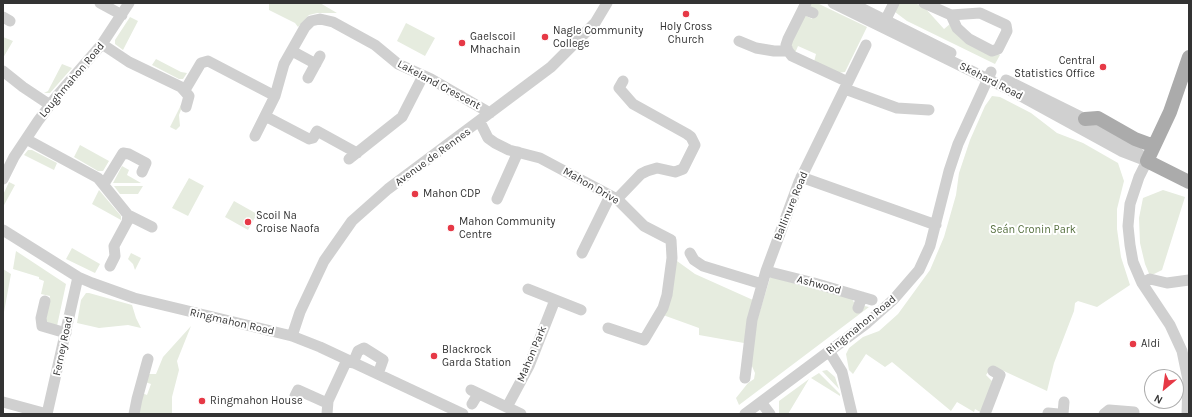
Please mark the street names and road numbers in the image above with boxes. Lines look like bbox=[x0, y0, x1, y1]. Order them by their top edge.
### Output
street label: Loughmahon Road bbox=[37, 40, 107, 120]
street label: Lakeland Crescent bbox=[395, 58, 483, 112]
street label: Skehard Road bbox=[957, 59, 1025, 103]
street label: Avenue de Rennes bbox=[392, 125, 474, 189]
street label: Mahon Drive bbox=[560, 165, 622, 207]
street label: Ballinure Road bbox=[771, 170, 811, 242]
street label: Ashwood bbox=[795, 273, 843, 297]
street label: Ringmahon Road bbox=[823, 293, 899, 357]
street label: Ringmahon Road bbox=[188, 306, 276, 338]
street label: Ferney Road bbox=[50, 315, 76, 377]
street label: Mahon Park bbox=[514, 324, 550, 384]

